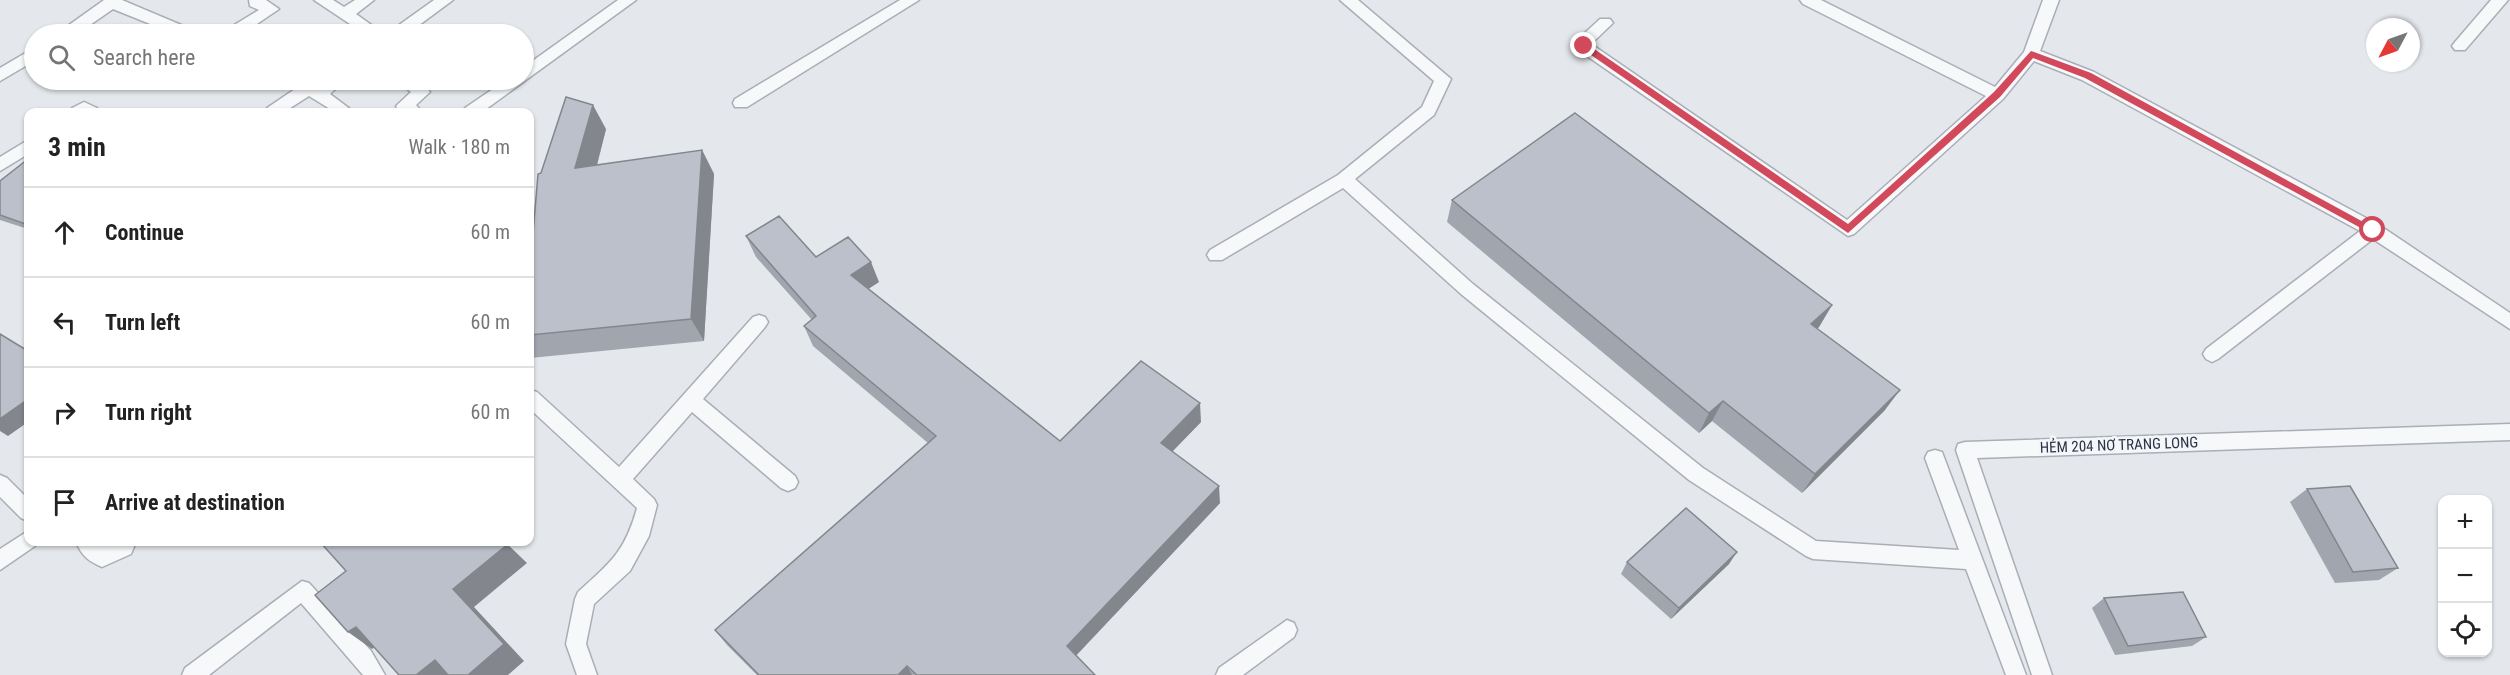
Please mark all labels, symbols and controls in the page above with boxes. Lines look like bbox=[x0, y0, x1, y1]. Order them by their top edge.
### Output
north arrow bbox=[2366, 18, 2420, 72]
search box bbox=[24, 24, 534, 90]
route end bbox=[1570, 32, 1596, 58]
icon: search bbox=[45, 41, 78, 74]
text: Search here bbox=[93, 45, 195, 70]
text: 3 min bbox=[48, 132, 106, 162]
text: Walk · 180 m bbox=[409, 135, 510, 159]
icon: ahead bbox=[48, 216, 81, 249]
route start bbox=[2359, 216, 2385, 242]
text: Continue bbox=[105, 220, 184, 245]
text: 60 m bbox=[471, 220, 510, 244]
icon: left bbox=[48, 306, 81, 339]
text: Turn left bbox=[105, 310, 180, 335]
text: 60 m bbox=[471, 310, 510, 334]
icon: right bbox=[48, 396, 81, 429]
text: Turn right bbox=[105, 400, 192, 425]
text: 60 m bbox=[471, 400, 510, 424]
street label: HẺM 204 NƠ TRANG LONG bbox=[2040, 432, 2198, 457]
icon: arrive bbox=[48, 486, 81, 519]
text: Arrive at destination bbox=[105, 490, 285, 515]
map controls bbox=[2438, 495, 2492, 657]
button: + bbox=[2438, 495, 2492, 549]
button: − bbox=[2438, 549, 2492, 603]
button: locate bbox=[2438, 603, 2492, 657]

